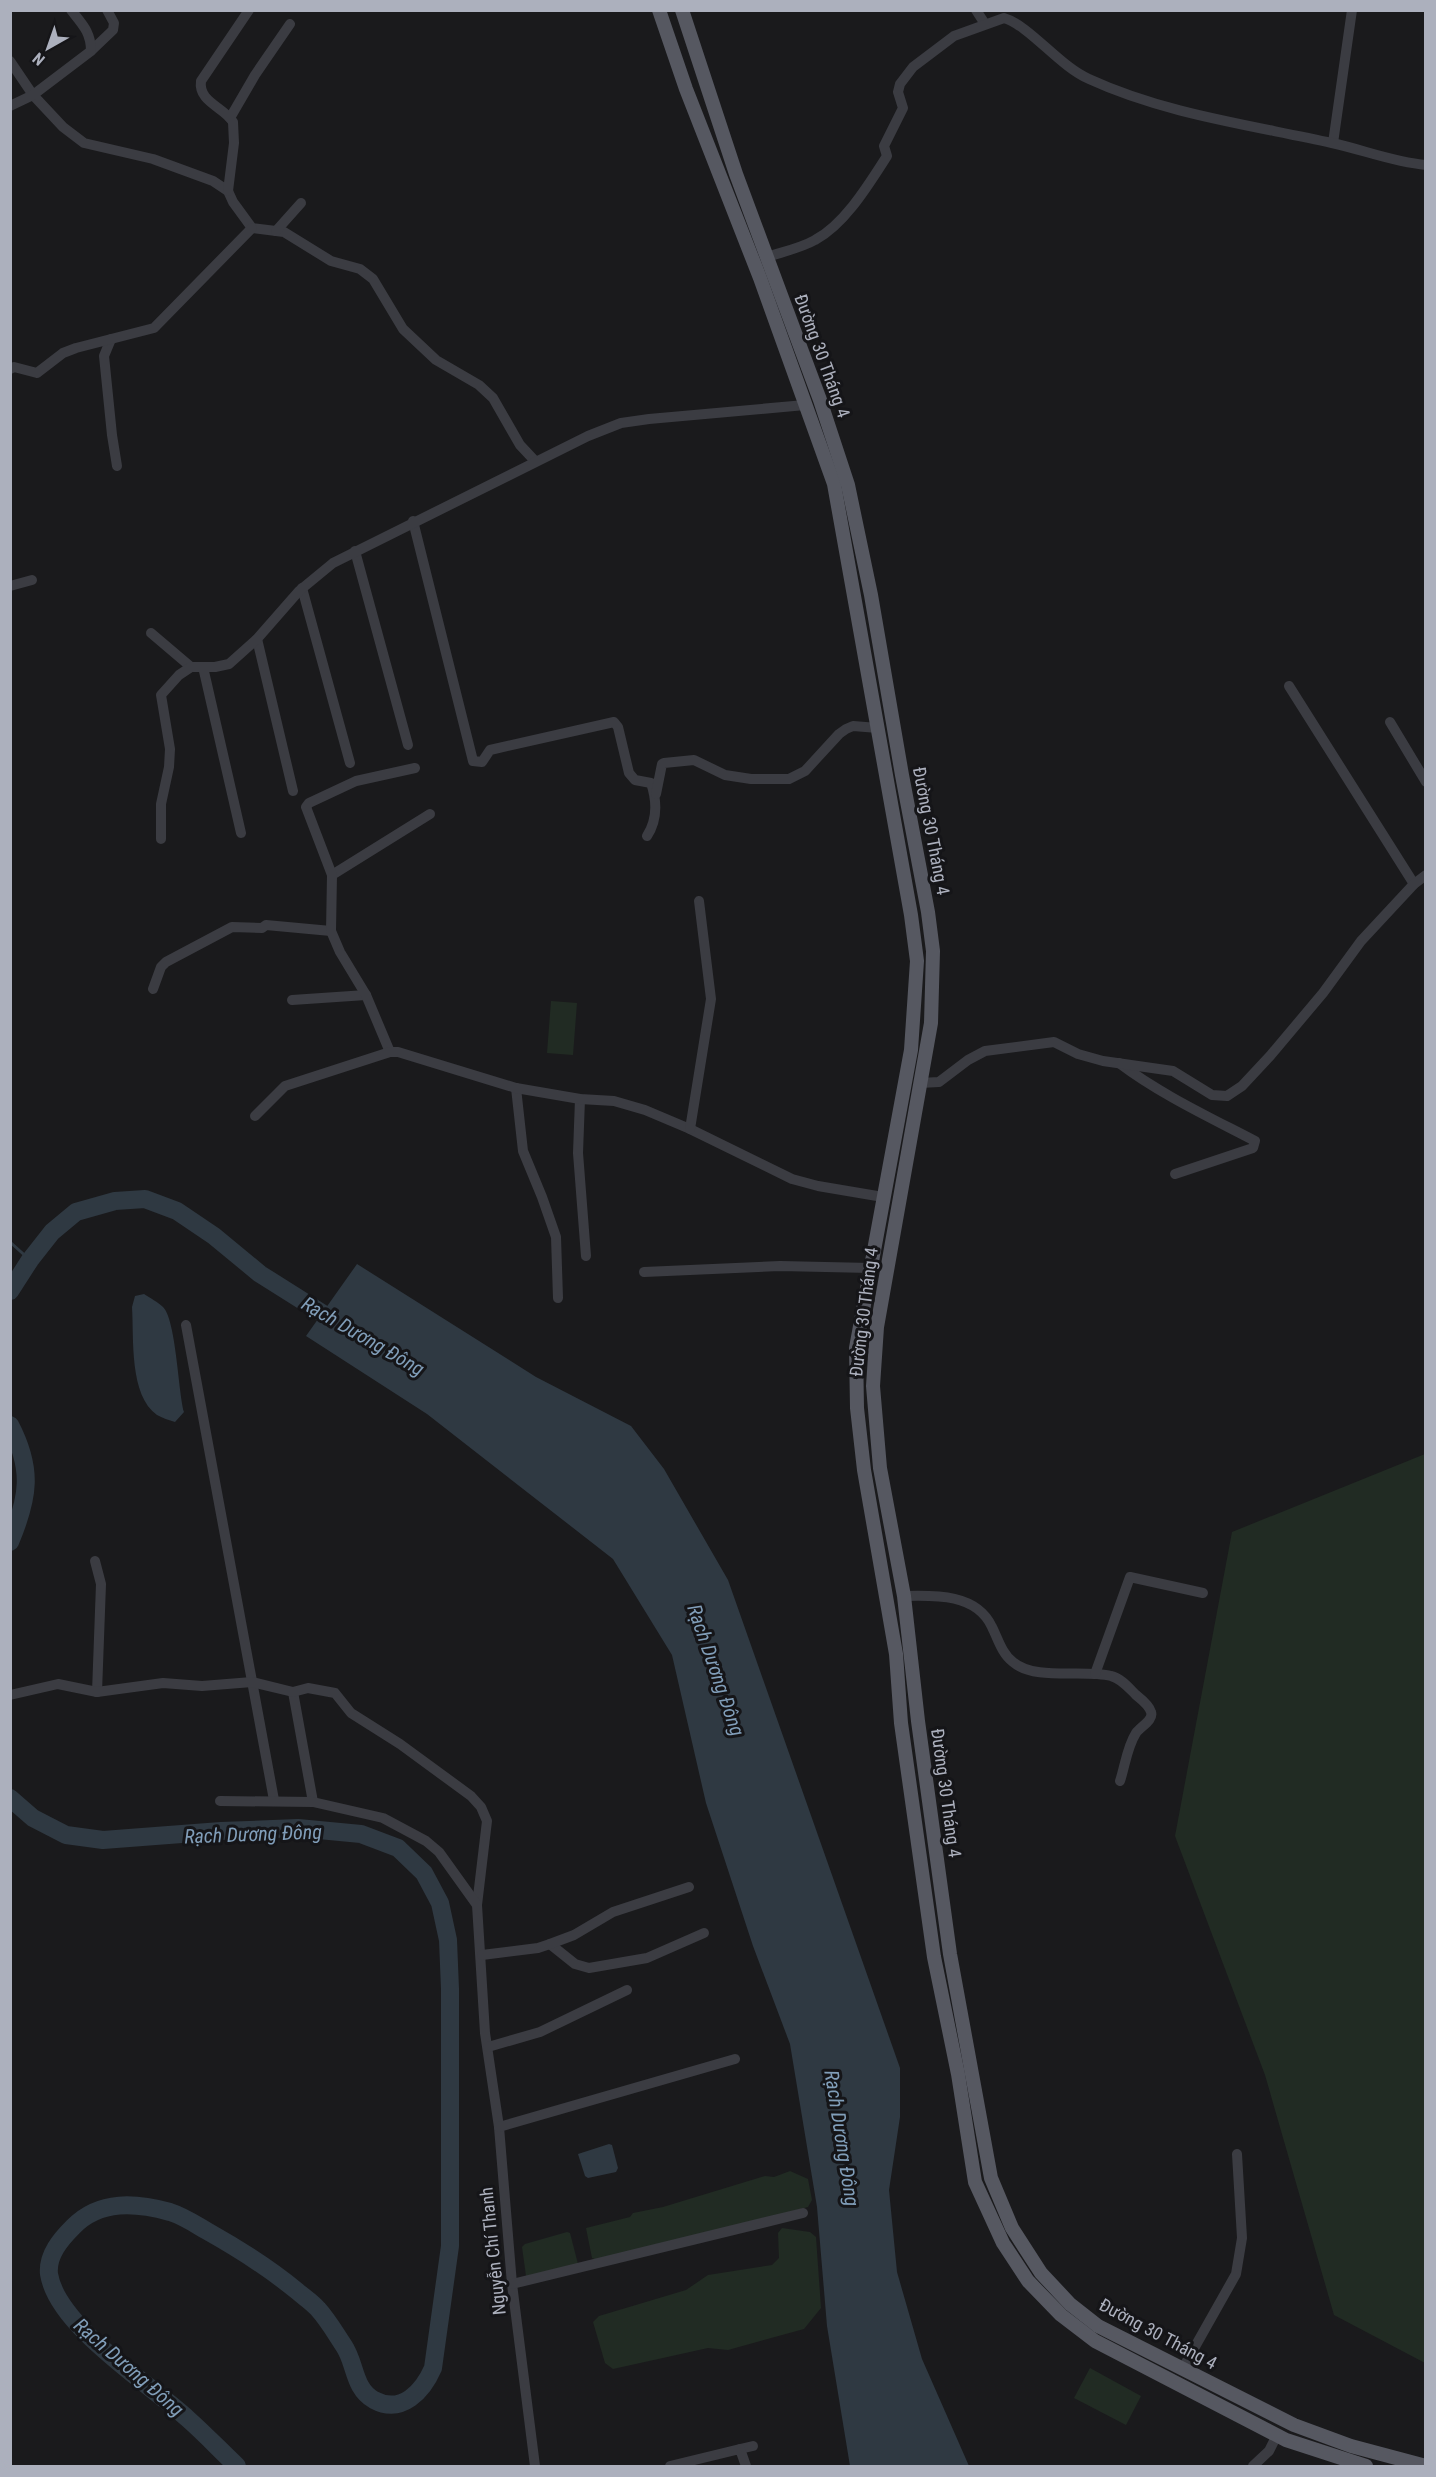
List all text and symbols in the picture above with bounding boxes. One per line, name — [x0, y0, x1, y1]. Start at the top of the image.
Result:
north arrow — [18, 18, 78, 78]
text: N — [29, 49, 49, 70]
street label: Đường 30 Tháng 4 — [790, 291, 855, 421]
street label: Đường 30 Tháng 4 — [909, 765, 954, 897]
street label: Đường 30 Tháng 4 — [845, 1246, 882, 1378]
water label: Rạch Dương Đông — [297, 1291, 429, 1381]
water label: Rạch Dương Đông — [682, 1601, 750, 1739]
street label: Đường 30 Tháng 4 — [927, 1727, 966, 1859]
water label: Rạch Dương Đông — [184, 1820, 323, 1848]
water label: Rạch Dương Đông — [819, 2068, 865, 2208]
street label: Nguyễn Chí Thanh — [475, 2186, 510, 2316]
street label: Đường 30 Tháng 4 — [1096, 2294, 1221, 2373]
water label: Rạch Dương Đông — [69, 2313, 189, 2421]

